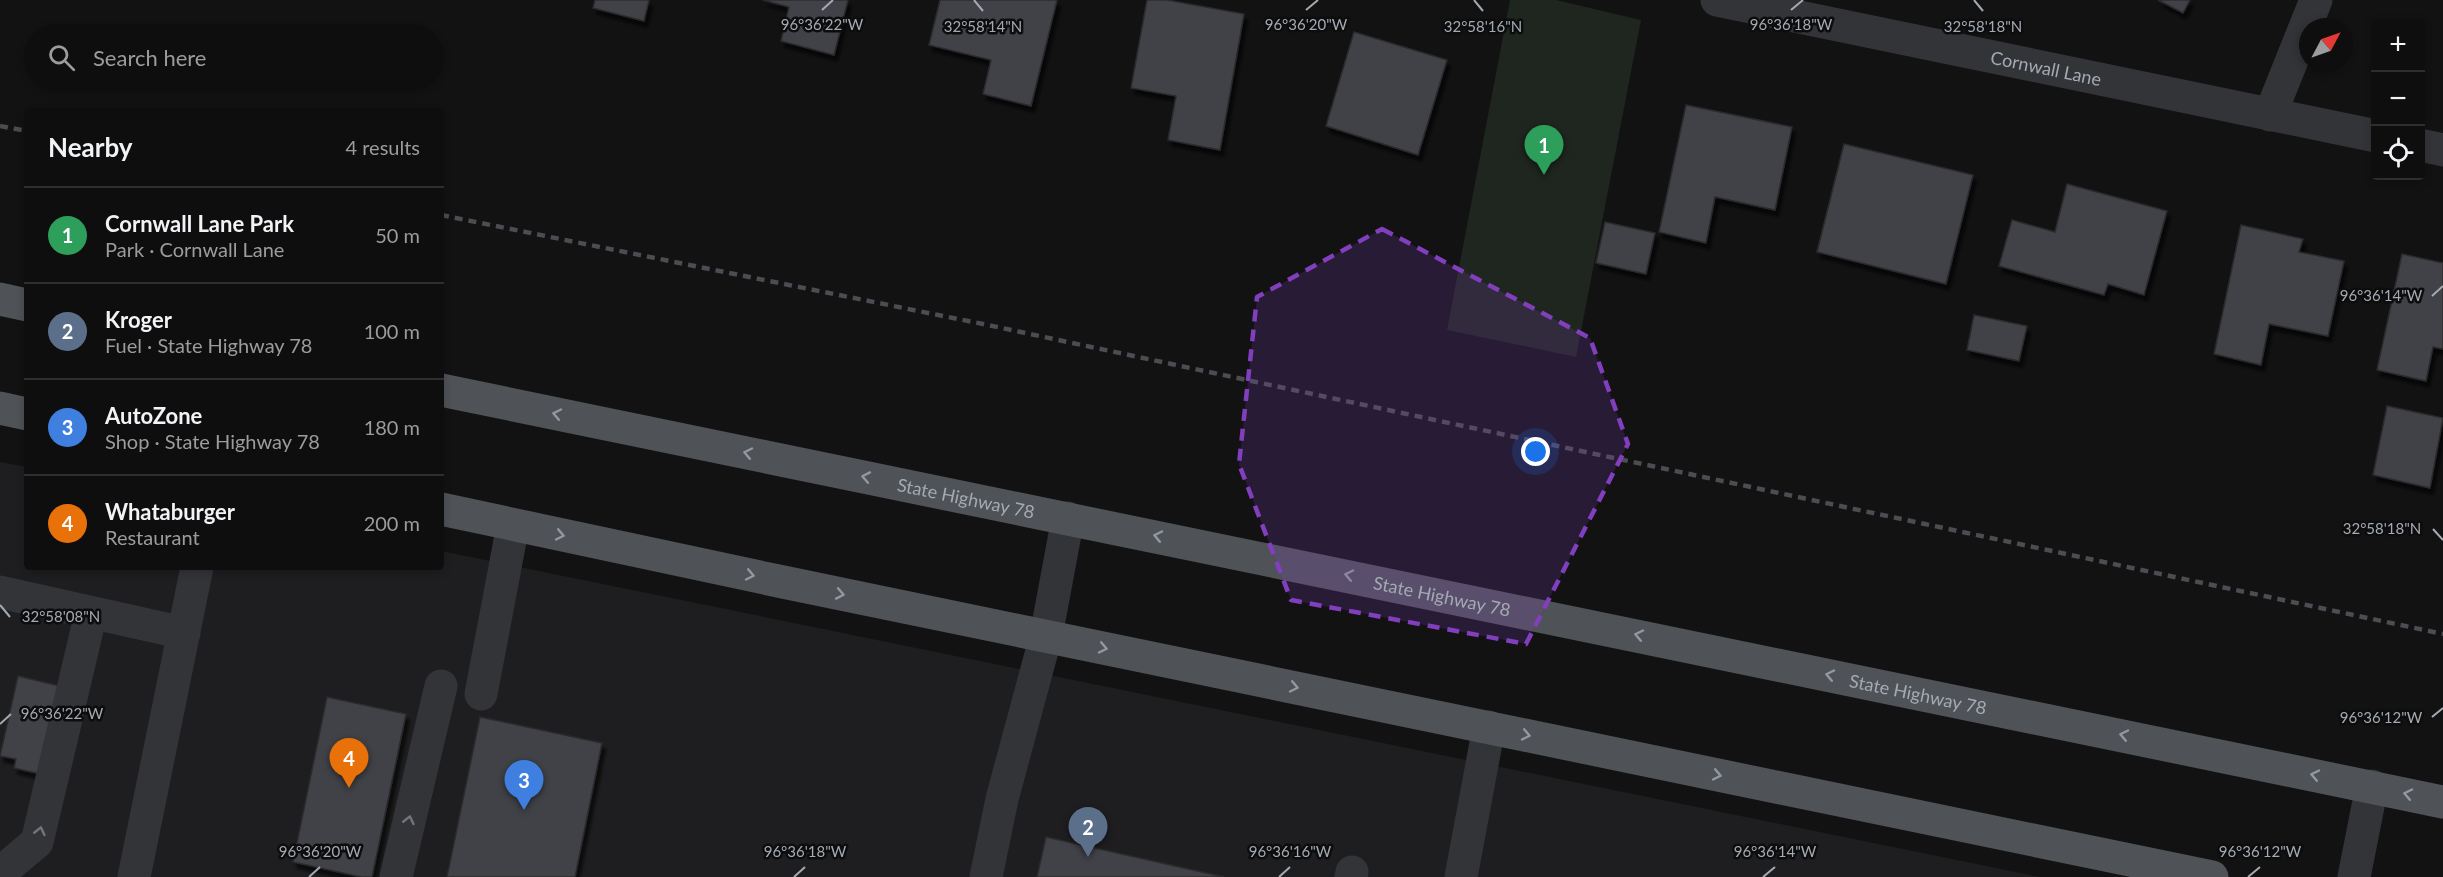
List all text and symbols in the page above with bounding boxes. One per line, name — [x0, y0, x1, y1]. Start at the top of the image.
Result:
text: 96°36'22"W — [781, 15, 864, 33]
text: 96°36'20"W — [1265, 15, 1348, 33]
text: 96°36'18"W — [1750, 15, 1833, 33]
text: 32°58'14"N — [944, 17, 1022, 35]
text: 32°58'16"N — [1444, 17, 1522, 35]
text: 32°58'18"N — [1944, 17, 2022, 35]
north arrow — [2299, 18, 2353, 72]
map controls — [2371, 18, 2425, 180]
button: + — [2371, 18, 2425, 72]
search box — [24, 24, 444, 90]
icon: search — [45, 41, 78, 74]
text: Search here — [93, 44, 206, 71]
street label: Cornwall Lane — [1989, 46, 2103, 90]
button: − — [2371, 72, 2425, 126]
pin: 1 — [1524, 126, 1564, 175]
button: locate — [2371, 126, 2425, 180]
text: Nearby — [48, 131, 133, 163]
text: 4 results — [345, 135, 420, 159]
text: Cornwall Lane Park — [105, 210, 294, 237]
text: 1 — [62, 223, 73, 247]
text: 50 m — [375, 223, 420, 247]
text: Park · Cornwall Lane — [105, 237, 284, 261]
text: 96°36'14"W — [2340, 286, 2423, 304]
text: Kroger — [105, 306, 172, 333]
text: 2 — [62, 319, 73, 343]
text: 100 m — [364, 319, 420, 343]
text: Fuel · State Highway 78 — [105, 333, 312, 357]
text: AutoZone — [105, 402, 202, 429]
one-way arrow — [552, 408, 562, 421]
text: 3 — [62, 415, 73, 439]
text: 180 m — [364, 415, 420, 439]
text: Shop · State Highway 78 — [105, 429, 320, 453]
your location — [1521, 437, 1550, 466]
one-way arrow — [743, 447, 753, 460]
one-way arrow — [861, 471, 871, 484]
street label: State Highway 78 — [895, 473, 1037, 523]
text: Whataburger — [105, 498, 235, 525]
text: 4 — [62, 511, 73, 535]
text: 200 m — [364, 511, 420, 535]
text: 32°58'18"N — [2343, 519, 2421, 537]
text: Restaurant — [105, 525, 200, 549]
one-way arrow — [554, 527, 564, 540]
one-way arrow — [1153, 530, 1163, 543]
one-way arrow — [745, 568, 755, 581]
one-way arrow — [1344, 570, 1354, 583]
street label: State Highway 78 — [1371, 571, 1513, 621]
one-way arrow — [835, 587, 845, 600]
text: 32°58'08"N — [22, 607, 100, 625]
one-way arrow — [1634, 629, 1644, 642]
one-way arrow — [1098, 640, 1108, 653]
one-way arrow — [1825, 669, 1835, 682]
street label: State Highway 78 — [1847, 669, 1989, 719]
one-way arrow — [1289, 680, 1299, 693]
text: 96°36'22"W — [21, 704, 104, 722]
text: 96°36'12"W — [2340, 708, 2423, 726]
one-way arrow — [1521, 728, 1531, 741]
one-way arrow — [2119, 730, 2129, 743]
pin: 4 — [330, 738, 368, 788]
pin: 3 — [504, 760, 544, 810]
one-way arrow — [1712, 767, 1722, 780]
one-way arrow — [2310, 769, 2320, 782]
one-way arrow — [2403, 788, 2413, 801]
pin: 2 — [1068, 808, 1108, 857]
one-way arrow — [402, 815, 415, 825]
one-way arrow — [32, 826, 45, 836]
text: 96°36'20"W — [279, 842, 362, 860]
text: 96°36'18"W — [764, 842, 847, 860]
text: 96°36'16"W — [1249, 842, 1332, 860]
text: 96°36'14"W — [1734, 842, 1817, 860]
text: 96°36'12"W — [2219, 842, 2302, 860]

